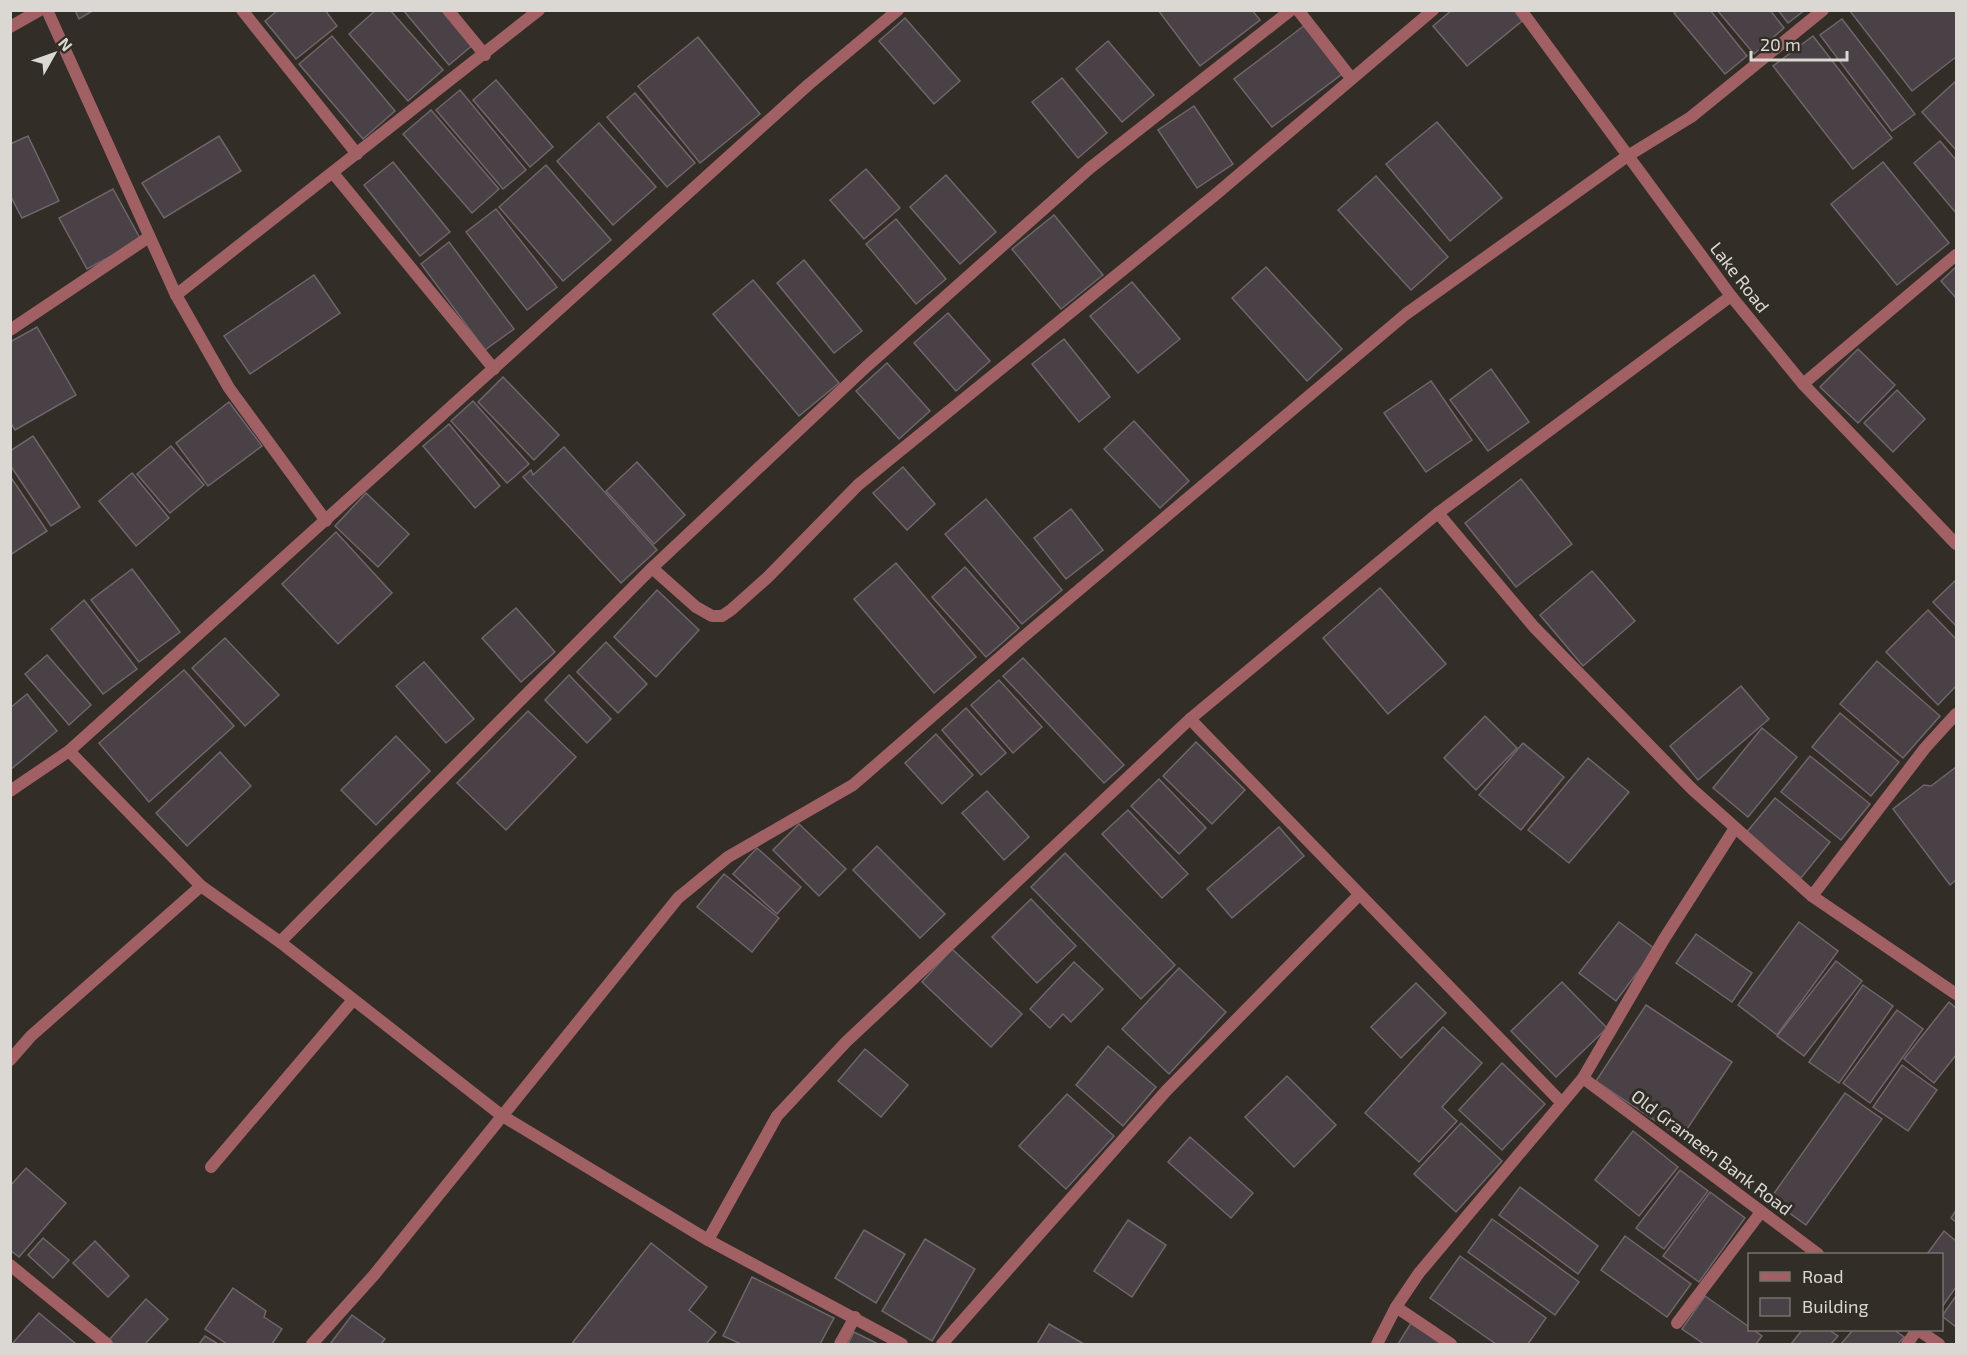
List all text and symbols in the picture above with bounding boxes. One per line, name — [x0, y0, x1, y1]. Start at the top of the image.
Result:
north arrow — [24, 24, 84, 84]
scale bar — [1751, 24, 1847, 62]
text: 20 m — [1760, 33, 1801, 55]
text: N — [55, 34, 77, 55]
street label: Lake Road — [1706, 237, 1774, 317]
street label: Old Grameen Bank Road — [1627, 1084, 1797, 1220]
legend — [1748, 1253, 1943, 1331]
text: Road — [1802, 1265, 1843, 1287]
text: Building — [1802, 1295, 1869, 1317]

